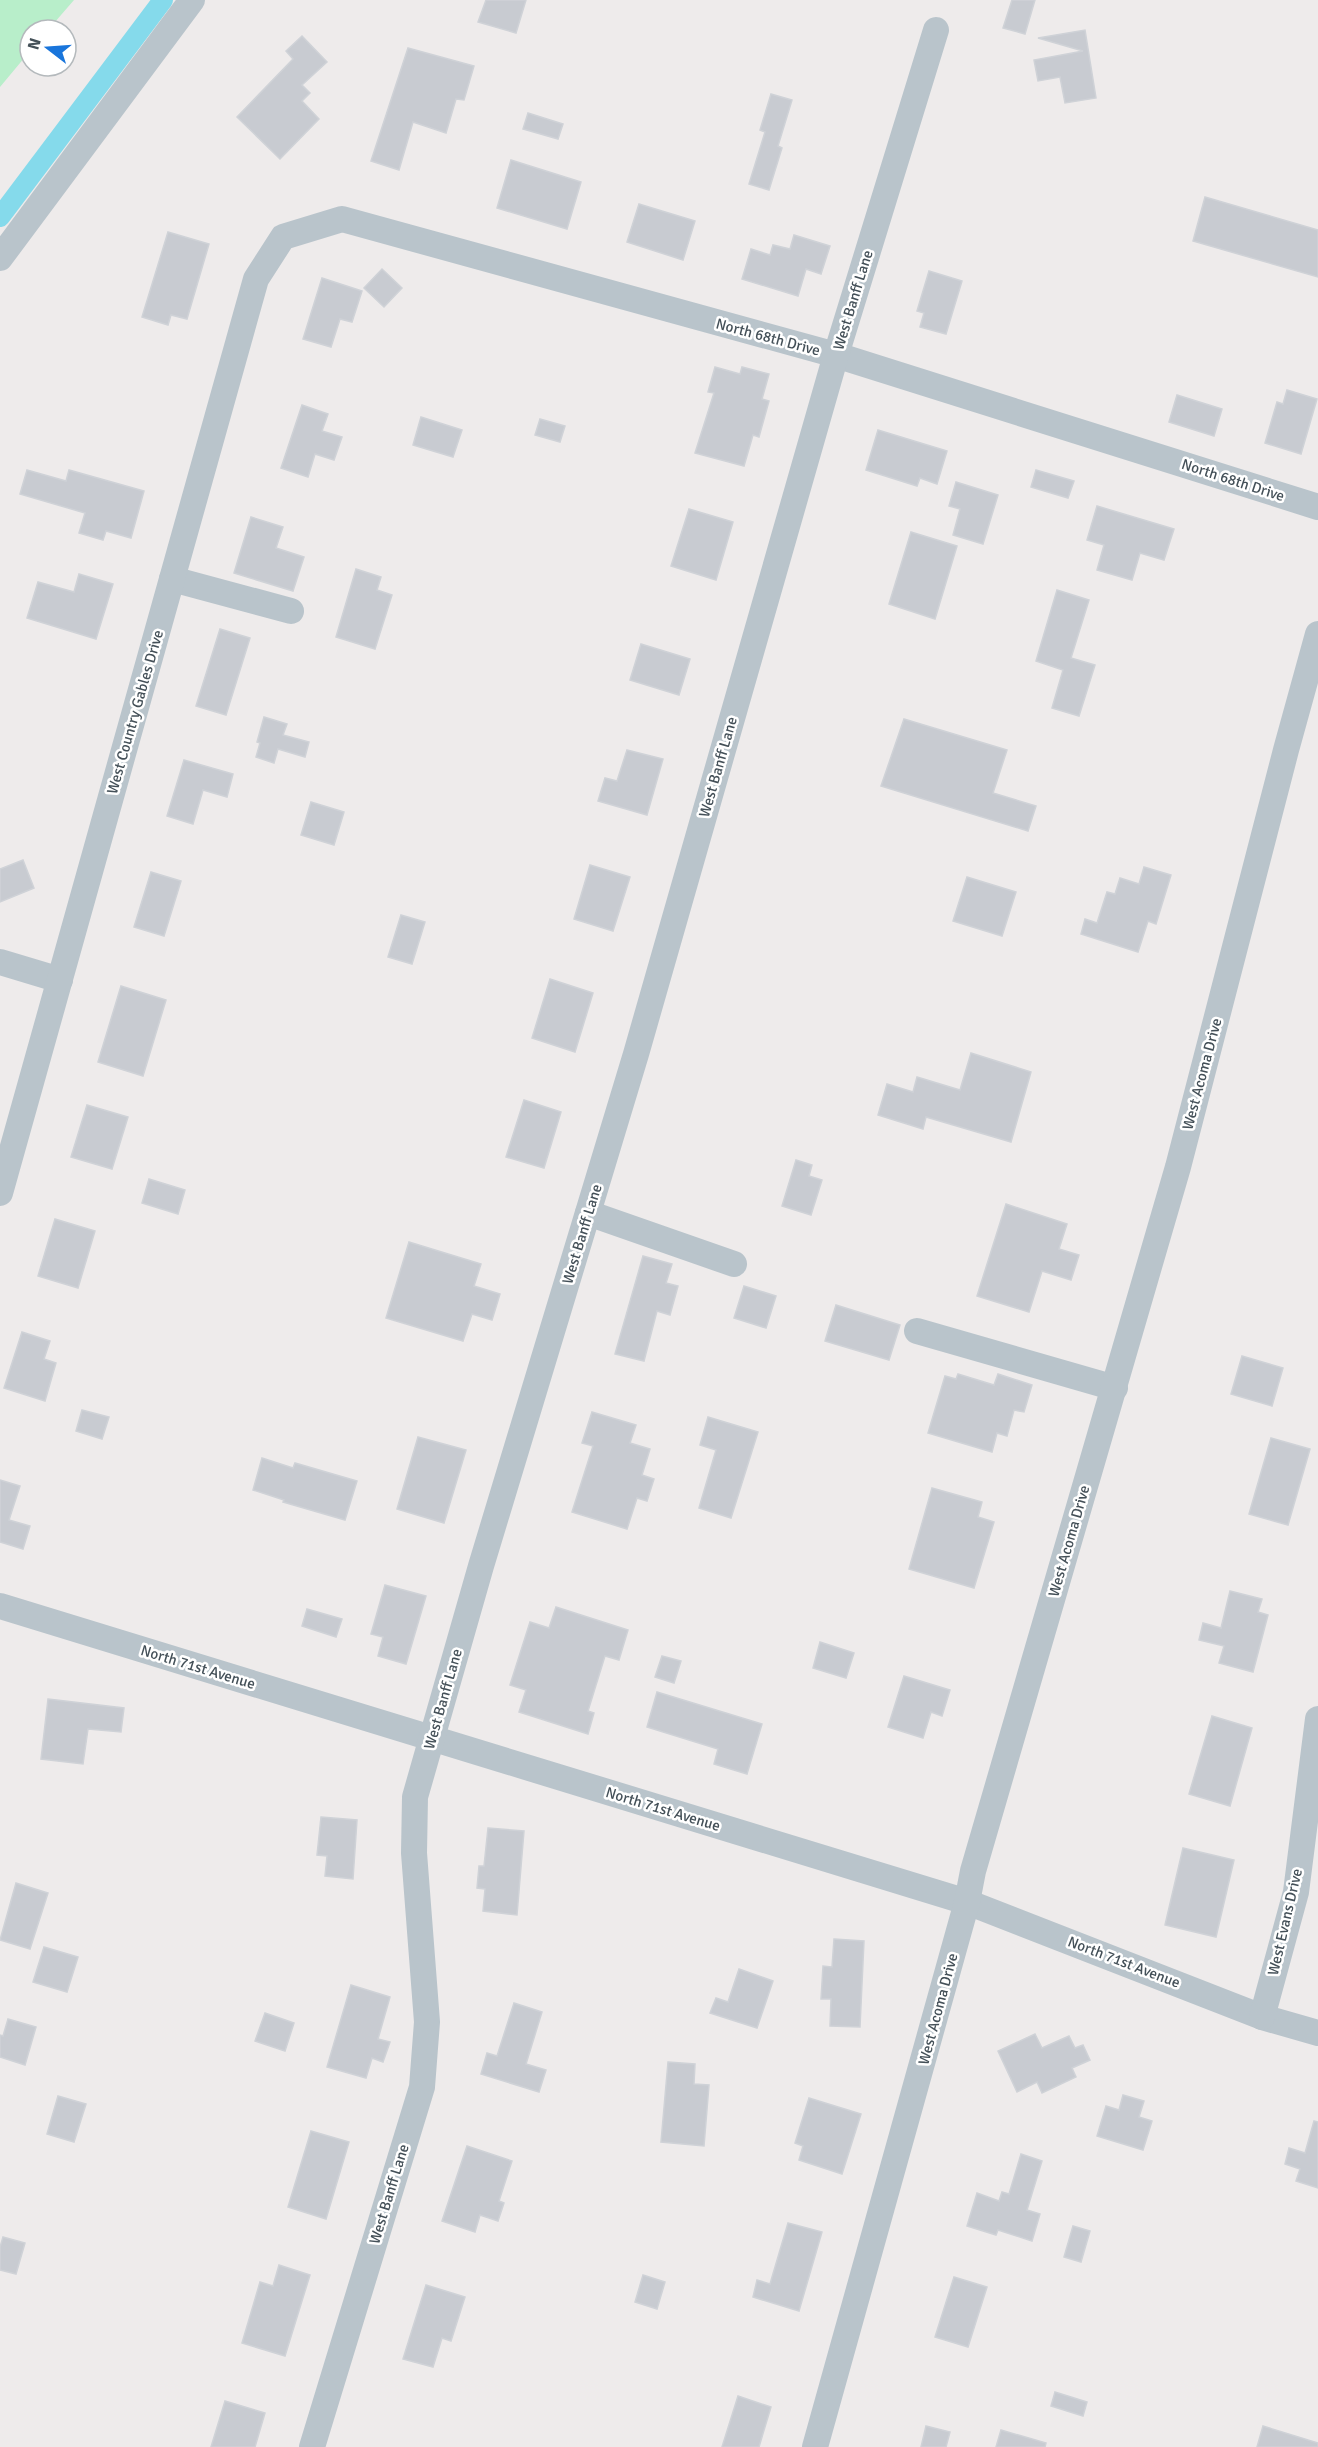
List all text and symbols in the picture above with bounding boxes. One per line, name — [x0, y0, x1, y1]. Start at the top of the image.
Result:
north arrow — [18, 18, 78, 78]
text: N — [23, 36, 46, 52]
street label: West Banff Lane — [829, 248, 877, 352]
street label: North 68th Drive — [714, 314, 822, 360]
street label: North 68th Drive — [1179, 455, 1287, 505]
street label: West Country Gables Drive — [103, 628, 167, 796]
street label: West Banff Lane — [695, 715, 741, 819]
street label: West Acoma Drive — [1178, 1016, 1226, 1132]
street label: West Banff Lane — [558, 1182, 606, 1286]
street label: West Acoma Drive — [1044, 1483, 1094, 1599]
street label: North 71st Avenue — [139, 1641, 257, 1693]
street label: West Banff Lane — [420, 1647, 466, 1751]
street label: North 71st Avenue — [604, 1783, 722, 1835]
street label: West Evans Drive — [1264, 1867, 1306, 1977]
street label: North 71st Avenue — [1065, 1932, 1183, 1992]
street label: West Acoma Drive — [914, 1951, 962, 2067]
street label: West Banff Lane — [365, 2142, 413, 2246]

